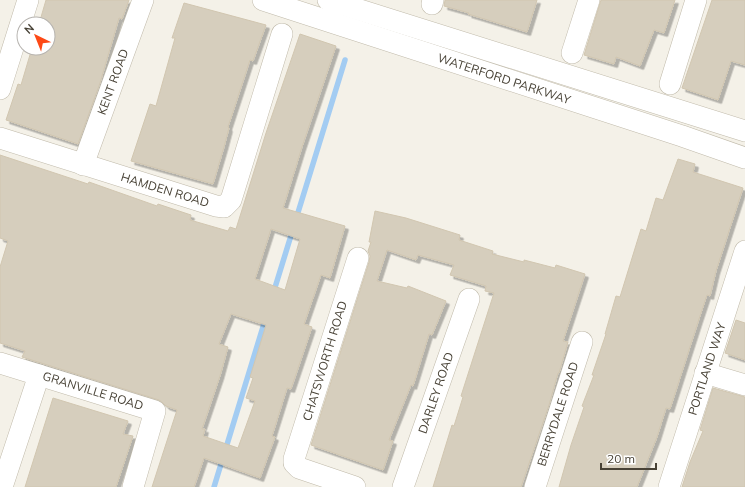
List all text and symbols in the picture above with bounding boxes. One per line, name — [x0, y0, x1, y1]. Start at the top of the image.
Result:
north arrow — [16, 16, 56, 56]
text: N — [21, 21, 37, 37]
street label: KENT ROAD — [94, 47, 131, 117]
street label: WATERFORD PARKWAY — [436, 50, 573, 107]
street label: HAMDEN ROAD — [119, 169, 211, 210]
street label: CHATSWORTH ROAD — [299, 299, 350, 423]
street label: PORTLAND WAY — [684, 320, 729, 417]
street label: DARLEY ROAD — [415, 350, 456, 435]
street label: BERRYDALE ROAD — [534, 360, 581, 468]
street label: GRANVILLE ROAD — [41, 368, 145, 413]
scale bar — [601, 445, 656, 471]
text: 20 m — [607, 451, 635, 466]

